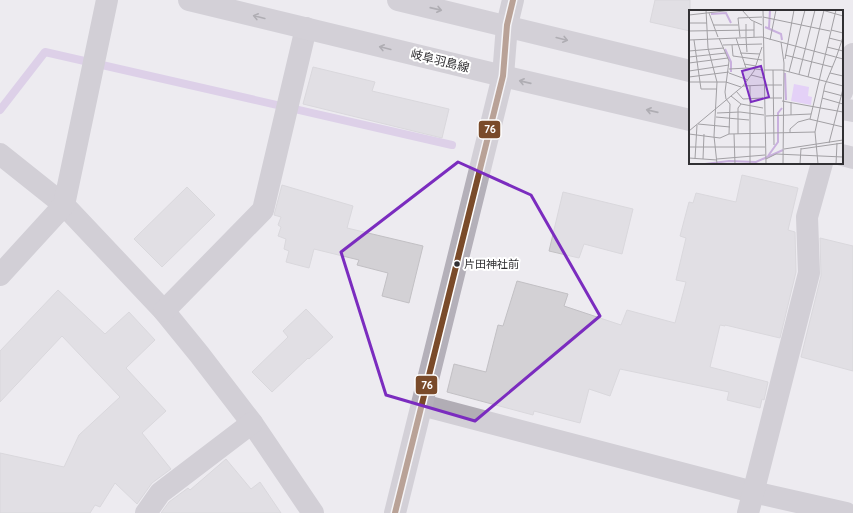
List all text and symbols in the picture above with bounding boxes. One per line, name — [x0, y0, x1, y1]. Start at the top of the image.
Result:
one-way arrow — [429, 6, 442, 13]
inset map — [689, 10, 843, 164]
one-way arrow — [253, 13, 266, 20]
one-way arrow — [555, 36, 568, 44]
one-way arrow — [379, 43, 392, 51]
street label: 岐阜羽島線 — [409, 46, 471, 75]
one-way arrow — [519, 77, 532, 85]
one-way arrow — [646, 107, 659, 114]
line badge: 76 — [478, 120, 501, 139]
text: 76 — [484, 122, 496, 136]
place label: 片田神社前 — [464, 257, 519, 271]
marker: 片田神社前 — [452, 259, 462, 269]
line badge: 76 — [415, 375, 438, 395]
text: 76 — [421, 378, 433, 392]

